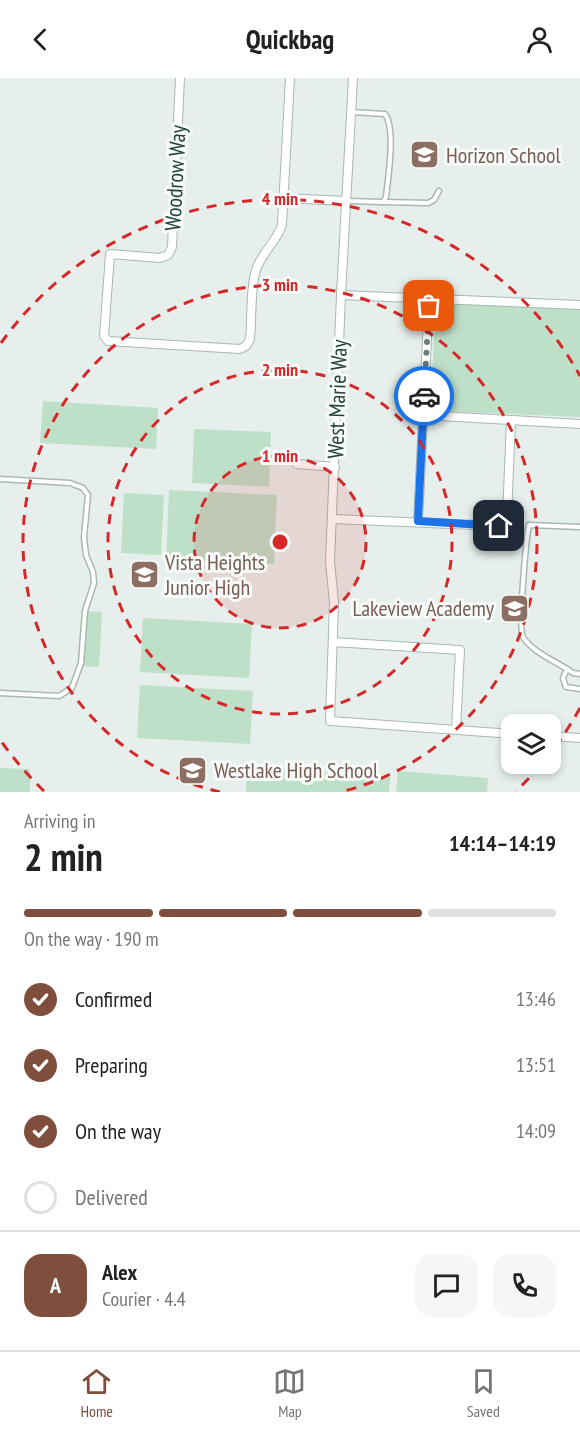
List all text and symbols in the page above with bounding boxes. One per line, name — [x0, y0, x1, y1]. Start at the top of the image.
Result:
text: Quickbag — [246, 22, 334, 56]
icon: back — [24, 23, 57, 56]
icon: person — [523, 23, 556, 56]
street label: Woodrow Way — [158, 124, 192, 232]
school or university icon: Horizon School — [409, 139, 441, 171]
place label: Horizon School — [446, 141, 562, 169]
text: 4 min — [262, 187, 298, 210]
text: 3 min — [262, 273, 298, 296]
pin — [403, 280, 454, 331]
icon: bag — [412, 289, 445, 322]
street label: West Marie Way — [321, 338, 353, 459]
text: 2 min — [262, 358, 298, 381]
courier — [394, 366, 454, 426]
icon: car — [408, 380, 441, 413]
text: 1 min — [262, 444, 298, 467]
pin — [473, 500, 524, 551]
icon: home — [482, 509, 515, 542]
centre of rings — [270, 532, 290, 552]
place label: Vista Heights Junior High — [164, 548, 265, 601]
school or university icon: Vista Heights Junior High — [128, 559, 160, 591]
school or university icon: Lakeview Academy — [499, 592, 531, 624]
place label: Lakeview Academy — [352, 594, 495, 622]
map controls — [501, 714, 561, 774]
button: layers — [501, 714, 561, 774]
school or university icon: Westlake High School — [177, 754, 209, 786]
place label: Westlake High School — [214, 756, 379, 784]
text: Arriving in — [24, 808, 96, 834]
text: 14:14–14:19 — [449, 829, 556, 857]
text: 2 min — [24, 831, 103, 882]
text: On the way · 190 m — [24, 926, 159, 952]
icon: check — [24, 983, 57, 1016]
text: Confirmed — [75, 985, 152, 1013]
text: 13:46 — [516, 986, 556, 1012]
icon: check — [24, 1049, 57, 1082]
text: Preparing — [75, 1051, 148, 1079]
text: 13:51 — [516, 1052, 556, 1078]
icon: check — [24, 1115, 57, 1148]
text: On the way — [75, 1117, 161, 1145]
text: 14:09 — [516, 1118, 556, 1144]
text: Delivered — [75, 1183, 148, 1211]
button: chat — [415, 1254, 478, 1317]
button: phone — [493, 1254, 556, 1317]
text: Alex — [102, 1258, 137, 1286]
text: A — [50, 1271, 61, 1299]
text: Courier · 4.4 — [102, 1286, 186, 1312]
tab: Home — [80, 1365, 113, 1421]
tab: Map — [273, 1365, 306, 1421]
tab: Saved — [467, 1365, 500, 1421]

